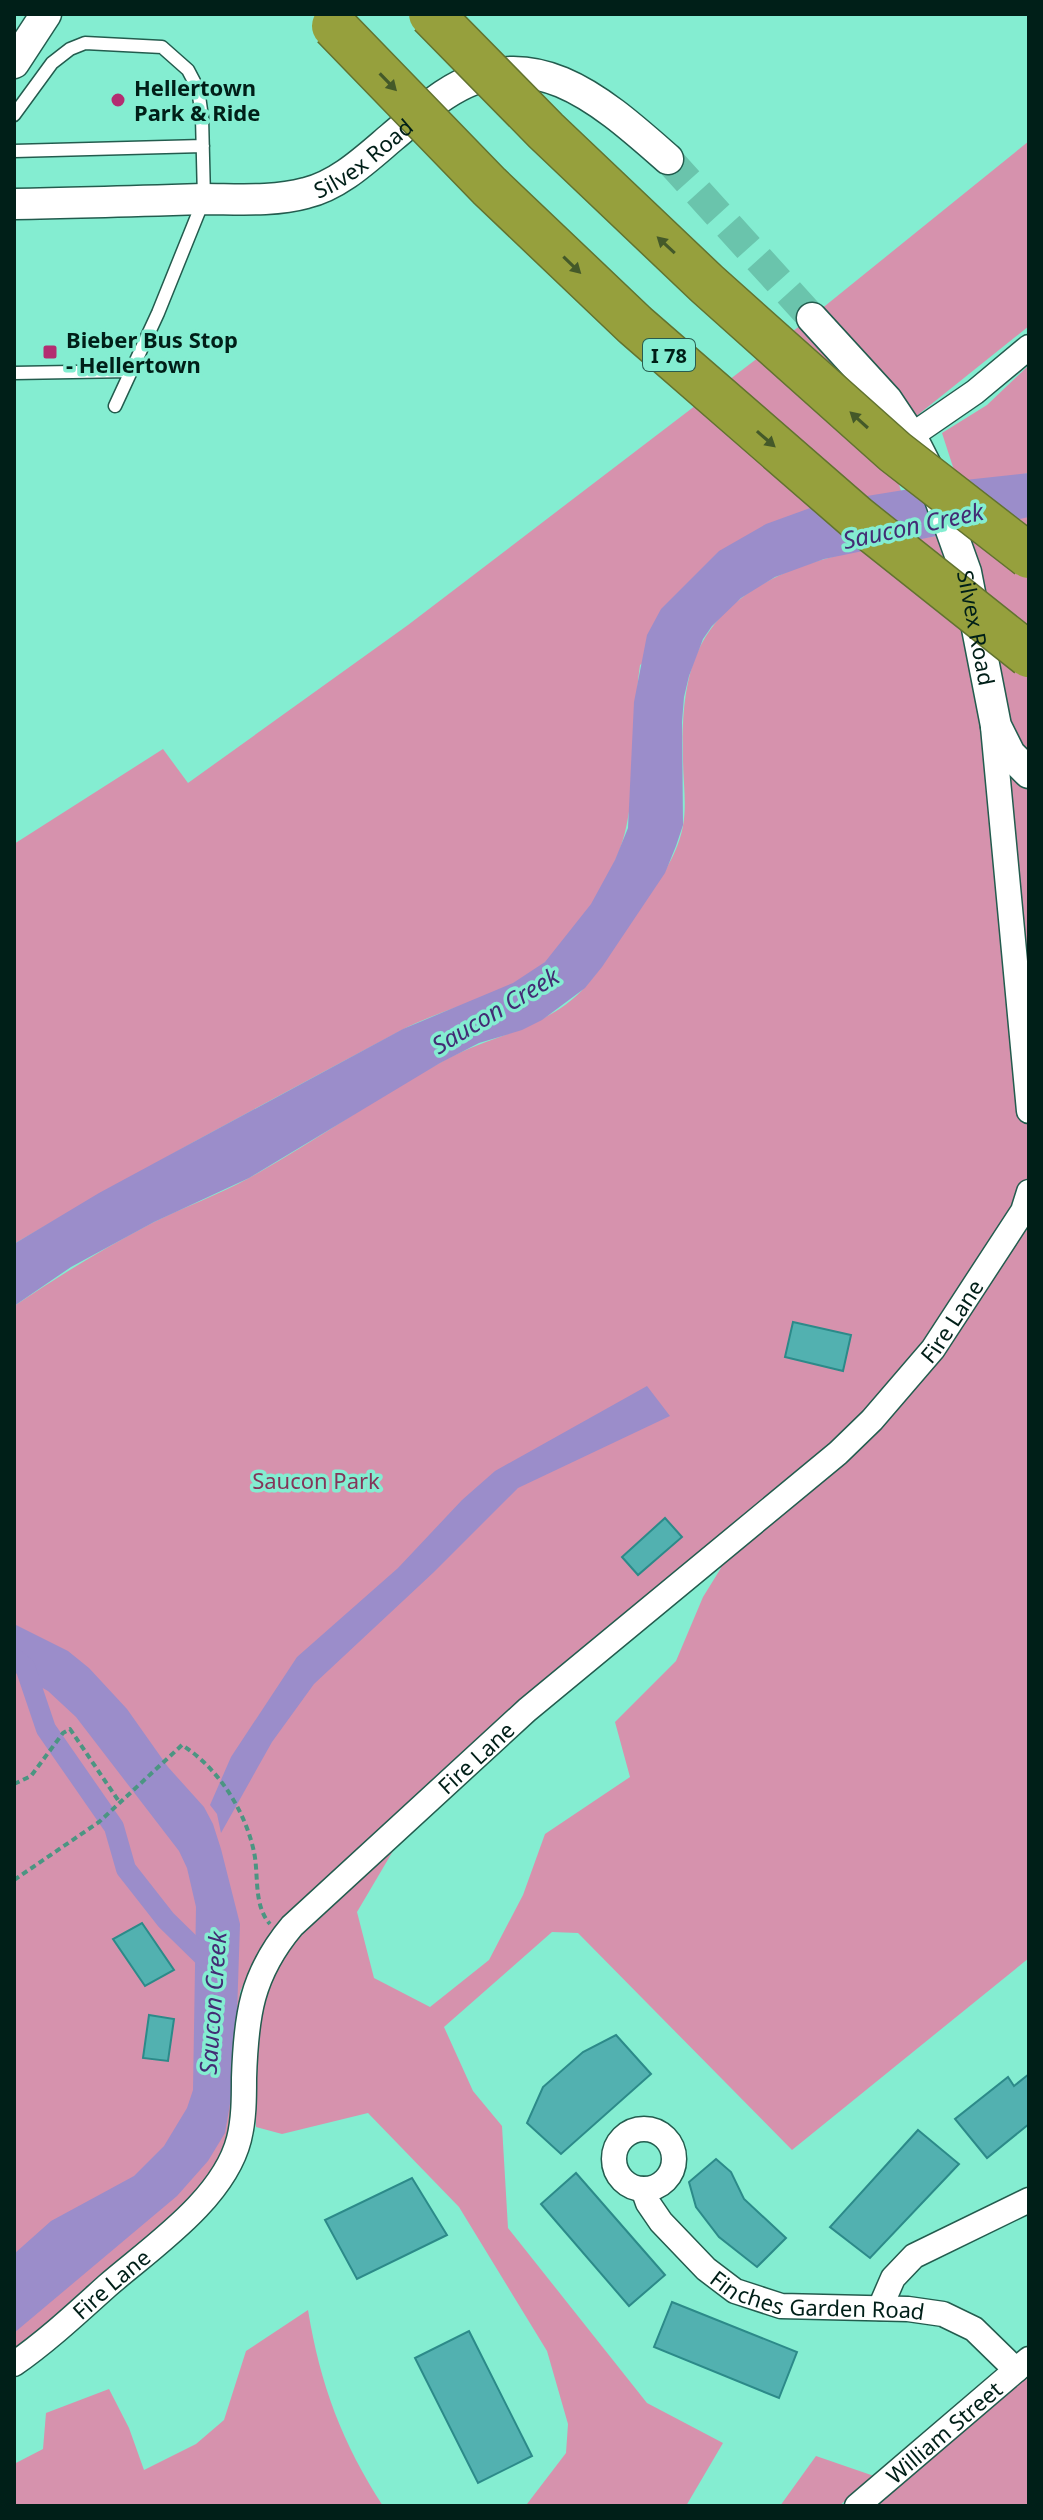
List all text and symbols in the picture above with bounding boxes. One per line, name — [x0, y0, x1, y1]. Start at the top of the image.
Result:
place label: Hellertown Park & Ride — [134, 72, 260, 127]
one-way arrow — [379, 72, 397, 91]
marker: Hellertown Park & Ride — [109, 91, 127, 109]
street label: Silvex Road — [309, 111, 419, 205]
one-way arrow — [657, 236, 676, 255]
one-way arrow — [562, 256, 581, 274]
place label: Bieber Bus Stop - Hellertown — [66, 324, 238, 379]
road number: I 78 — [643, 339, 695, 371]
marker: Bieber Bus Stop - Hellertown — [41, 343, 59, 361]
one-way arrow — [849, 411, 868, 429]
one-way arrow — [755, 430, 775, 447]
water label: Saucon Creek — [840, 494, 988, 556]
street label: Silvex Road — [951, 567, 1003, 688]
water label: Saucon Creek — [425, 958, 566, 1061]
street label: Fire Lane — [913, 1273, 990, 1369]
park label: Saucon Park — [252, 1465, 380, 1495]
street label: Fire Lane — [431, 1714, 520, 1800]
water label: Saucon Creek — [191, 1929, 234, 2076]
street label: Fire Lane — [66, 2242, 156, 2326]
street label: Finches Garden Road — [705, 2263, 927, 2326]
street label: William Street — [879, 2374, 1008, 2490]

